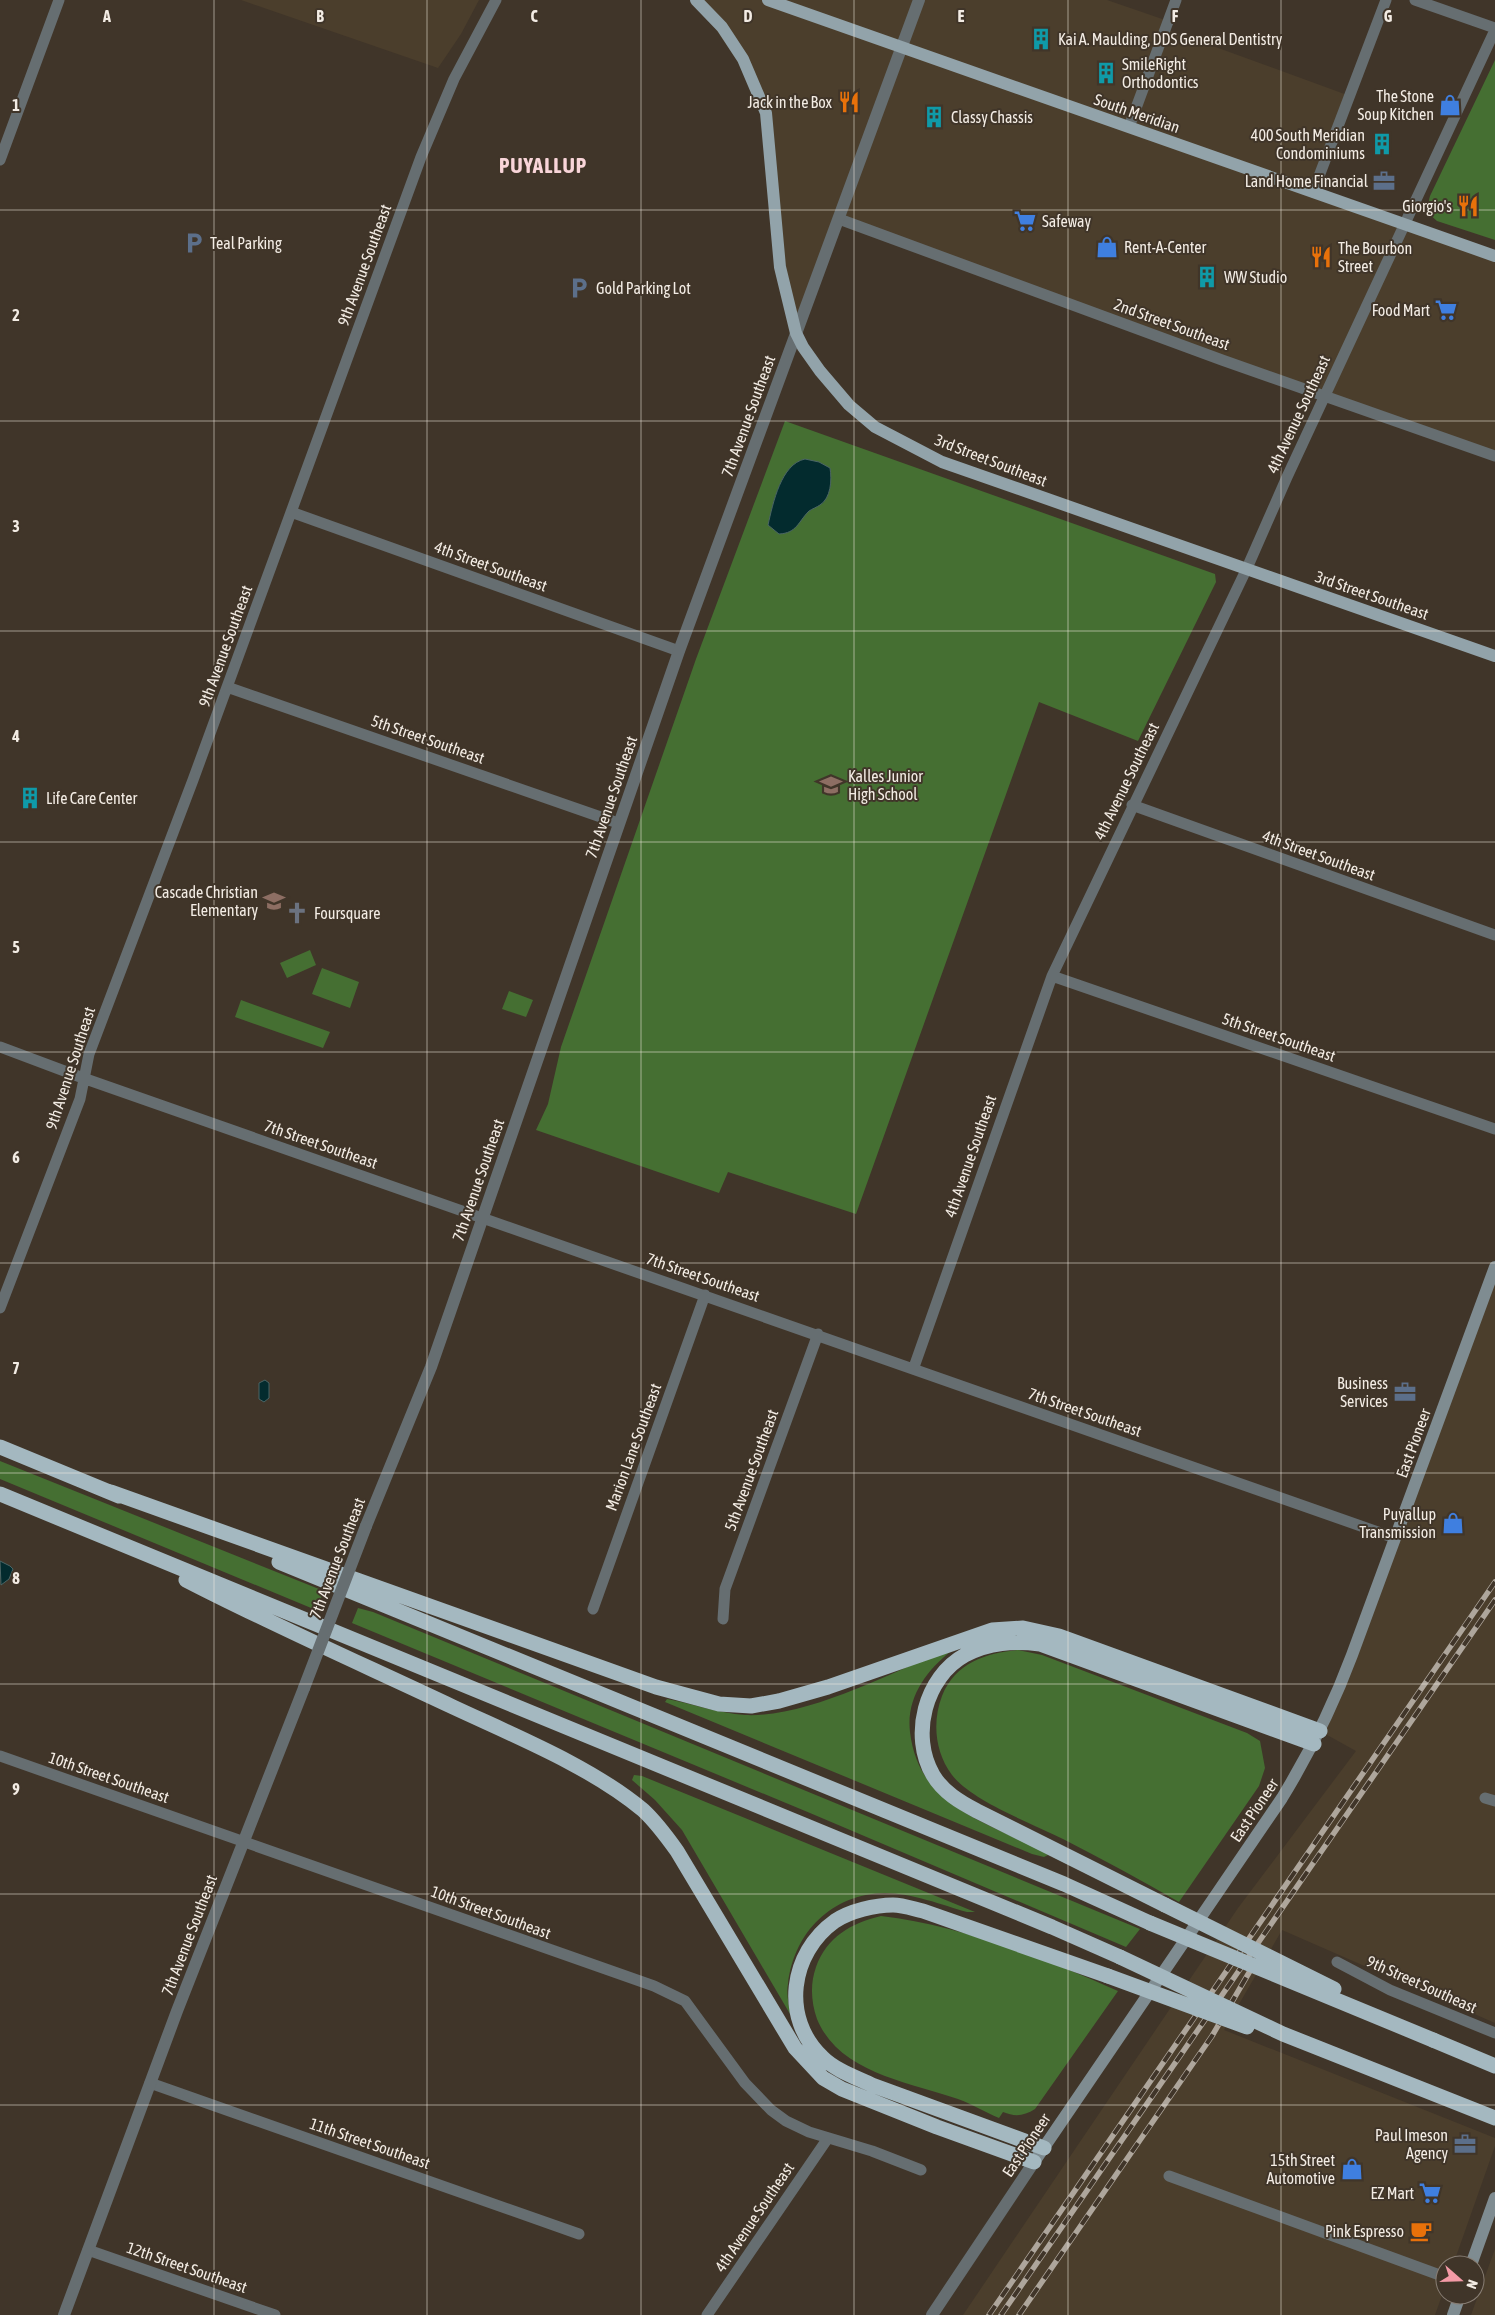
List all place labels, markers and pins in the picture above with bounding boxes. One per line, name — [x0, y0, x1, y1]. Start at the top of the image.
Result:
building icon: Kai A. Maulding, DDS General Dentistry — [1028, 26, 1054, 52]
place label: Kai A. Maulding, DDS General Dentistry — [1058, 30, 1283, 49]
place label: SmileRight Orthodontics — [1122, 55, 1199, 91]
building icon: SmileRight Orthodontics — [1093, 60, 1119, 86]
place label: The Stone Soup Kitchen — [1358, 87, 1434, 124]
restaurant icon: Jack in the Box — [836, 89, 862, 115]
shop icon: The Stone Soup Kitchen — [1437, 92, 1463, 118]
place label: Jack in the Box — [747, 93, 833, 111]
building icon: Classy Chassis — [921, 104, 947, 130]
place label: Classy Chassis — [951, 108, 1033, 127]
place label: 400 South Meridian Condominiums — [1251, 126, 1365, 162]
building icon: 400 South Meridian Condominiums — [1369, 131, 1395, 157]
office icon: Land Home Financial — [1371, 168, 1397, 194]
place label: Land Home Financial — [1245, 172, 1369, 190]
restaurant icon: Giorgio's — [1455, 193, 1481, 219]
place label: Giorgio's — [1402, 197, 1452, 216]
supermarket icon: Safeway — [1012, 208, 1038, 234]
place label: Safeway — [1042, 212, 1092, 231]
parking icon: Teal Parking — [181, 230, 207, 256]
place label: Teal Parking — [210, 234, 282, 253]
shop icon: Rent-A-Center — [1094, 234, 1120, 260]
place label: Rent-A-Center — [1124, 238, 1206, 256]
place label: The Bourbon Street — [1338, 239, 1412, 275]
restaurant icon: The Bourbon Street — [1308, 244, 1334, 270]
building icon: WW Studio — [1194, 264, 1220, 290]
place label: WW Studio — [1224, 268, 1287, 286]
parking icon: Gold Parking Lot — [566, 275, 592, 301]
place label: Gold Parking Lot — [596, 279, 691, 298]
supermarket icon: Food Mart — [1433, 297, 1459, 323]
place label: Food Mart — [1372, 301, 1430, 319]
place label: Kalles Junior High School — [848, 767, 923, 804]
school or university icon: Kalles Junior High School — [818, 772, 844, 798]
building icon: Life Care Center — [17, 785, 43, 811]
place label: Life Care Center — [46, 789, 137, 807]
place label: Cascade Christian Elementary — [155, 883, 258, 920]
school or university icon: Cascade Christian Elementary — [261, 888, 287, 914]
church icon: Foursquare — [284, 900, 310, 926]
place label: Foursquare — [314, 904, 380, 923]
place label: Business Services — [1337, 1374, 1388, 1410]
office icon: Business Services — [1392, 1379, 1418, 1405]
place label: Puyallup Transmission — [1359, 1505, 1436, 1541]
shop icon: Puyallup Transmission — [1440, 1510, 1466, 1536]
place label: Paul Imeson Agency — [1375, 2126, 1448, 2163]
office icon: Paul Imeson Agency — [1452, 2131, 1478, 2157]
place label: 15th Street Automotive — [1266, 2151, 1335, 2187]
shop icon: 15th Street Automotive — [1339, 2156, 1365, 2182]
supermarket icon: EZ Mart — [1417, 2180, 1443, 2206]
place label: EZ Mart — [1370, 2184, 1414, 2202]
cafe icon: Pink Espresso — [1408, 2218, 1434, 2244]
place label: Pink Espresso — [1325, 2222, 1404, 2241]

